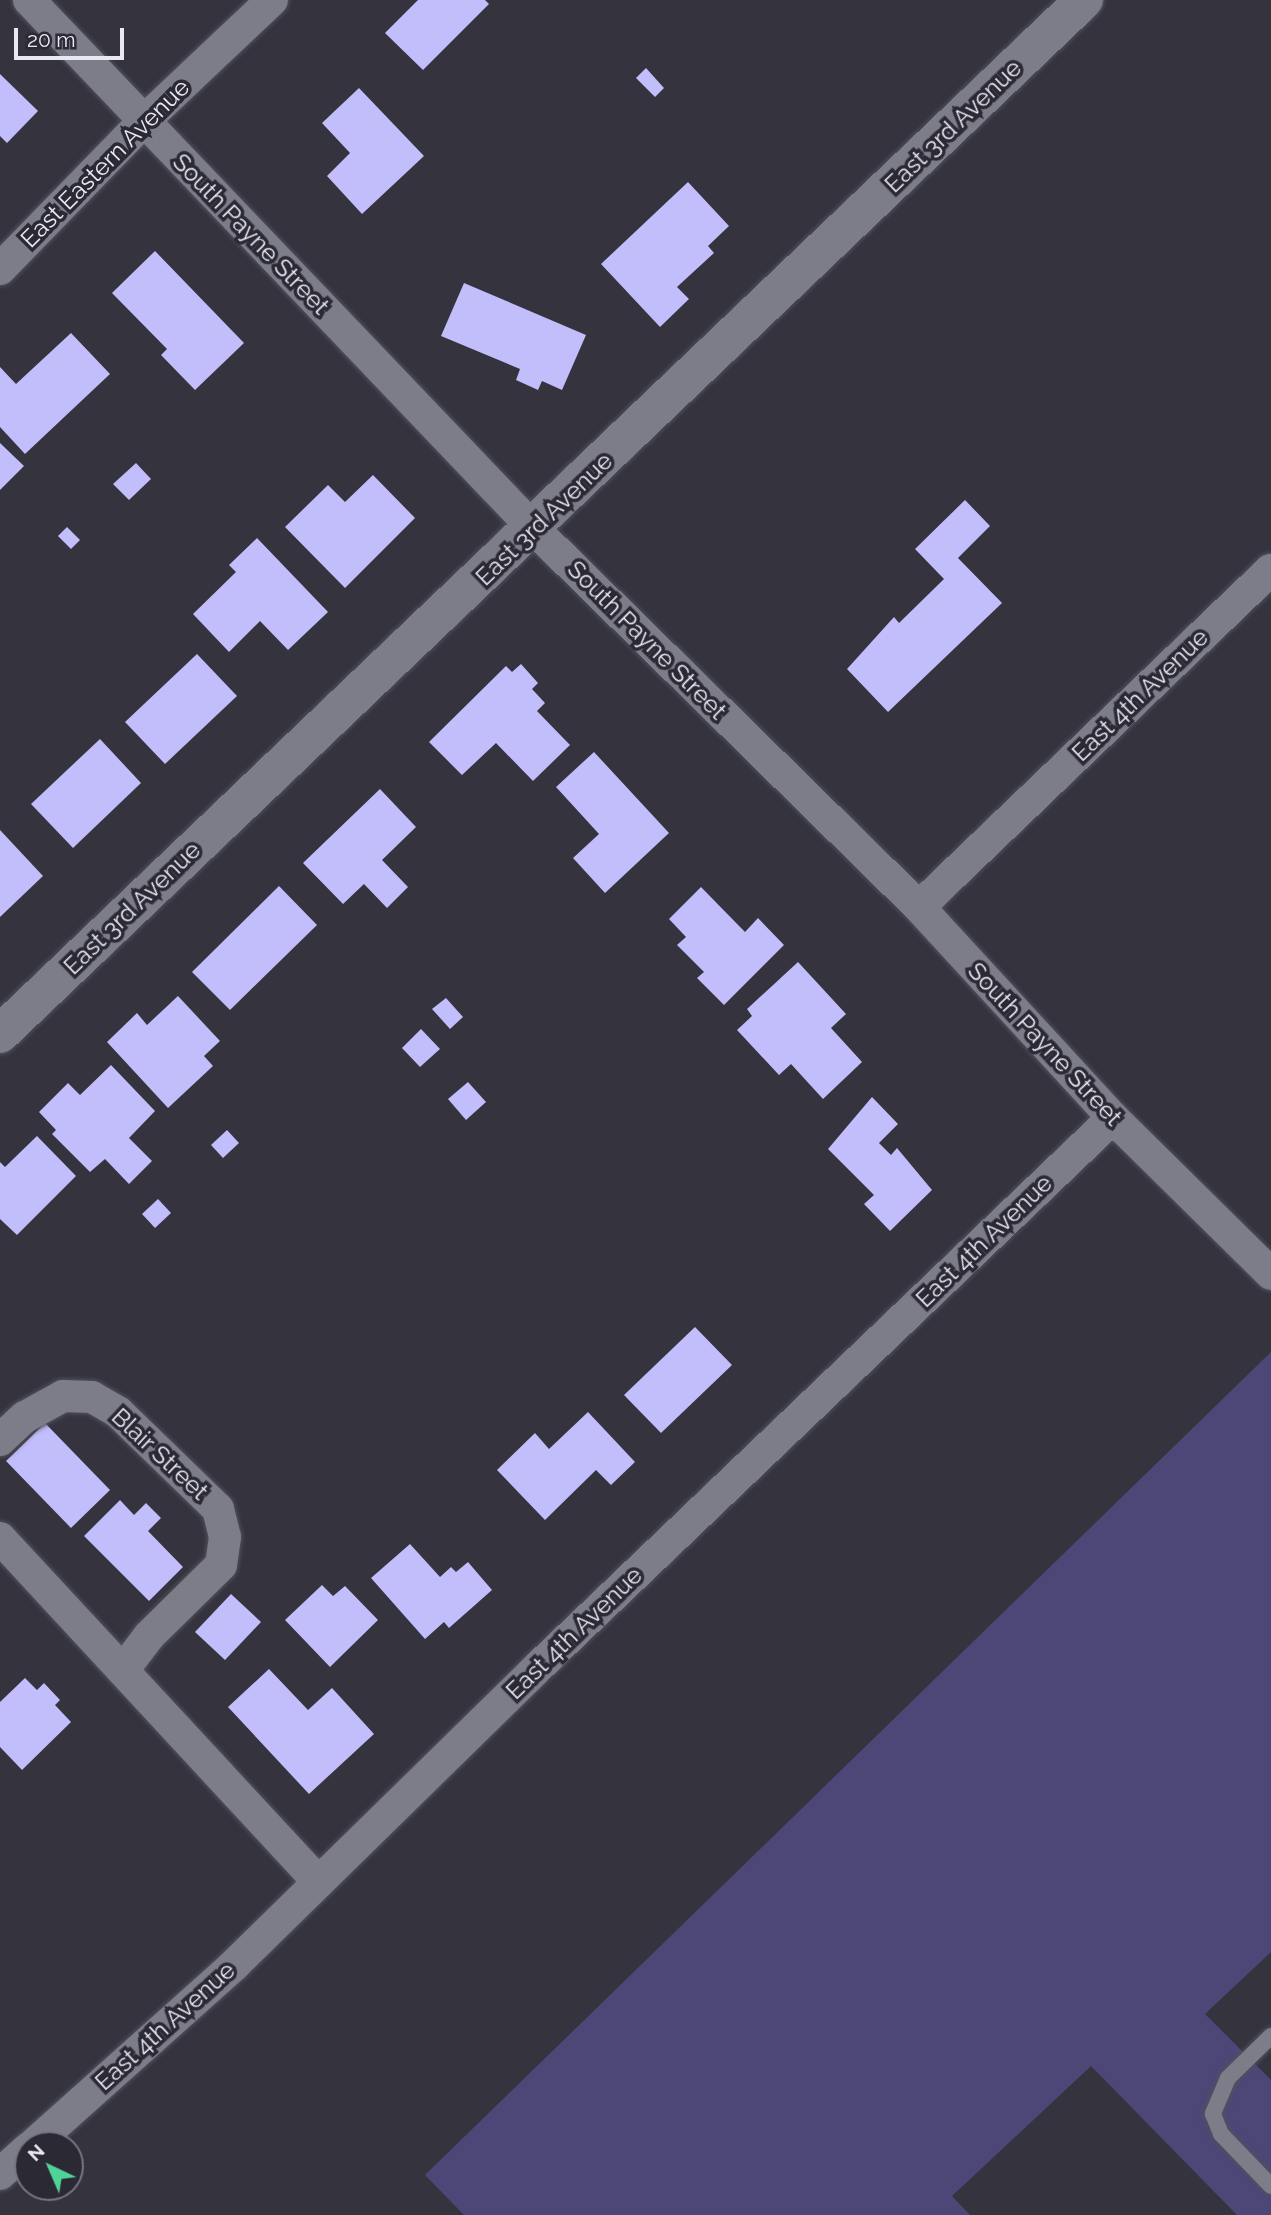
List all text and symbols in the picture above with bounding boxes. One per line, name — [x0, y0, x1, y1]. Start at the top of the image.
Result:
scale bar — [18, 14, 128, 58]
text: 20 m — [27, 27, 75, 52]
street label: East 3rd Avenue — [878, 53, 1028, 199]
street label: East Eastern Avenue — [14, 72, 196, 254]
street label: South Payne Street — [167, 148, 335, 320]
street label: East 3rd Avenue — [469, 446, 619, 592]
street label: South Payne Street — [562, 555, 732, 725]
street label: East 4th Avenue — [1066, 623, 1214, 767]
street label: East 3rd Avenue — [57, 835, 207, 981]
street label: South Payne Street — [962, 956, 1128, 1132]
street label: East 4th Avenue — [910, 1169, 1058, 1313]
street label: Blair Street — [106, 1402, 214, 1506]
street label: East 4th Avenue — [500, 1561, 648, 1705]
street label: East 4th Avenue — [89, 1955, 241, 2097]
north arrow — [14, 2131, 84, 2201]
text: N — [23, 2139, 49, 2165]

